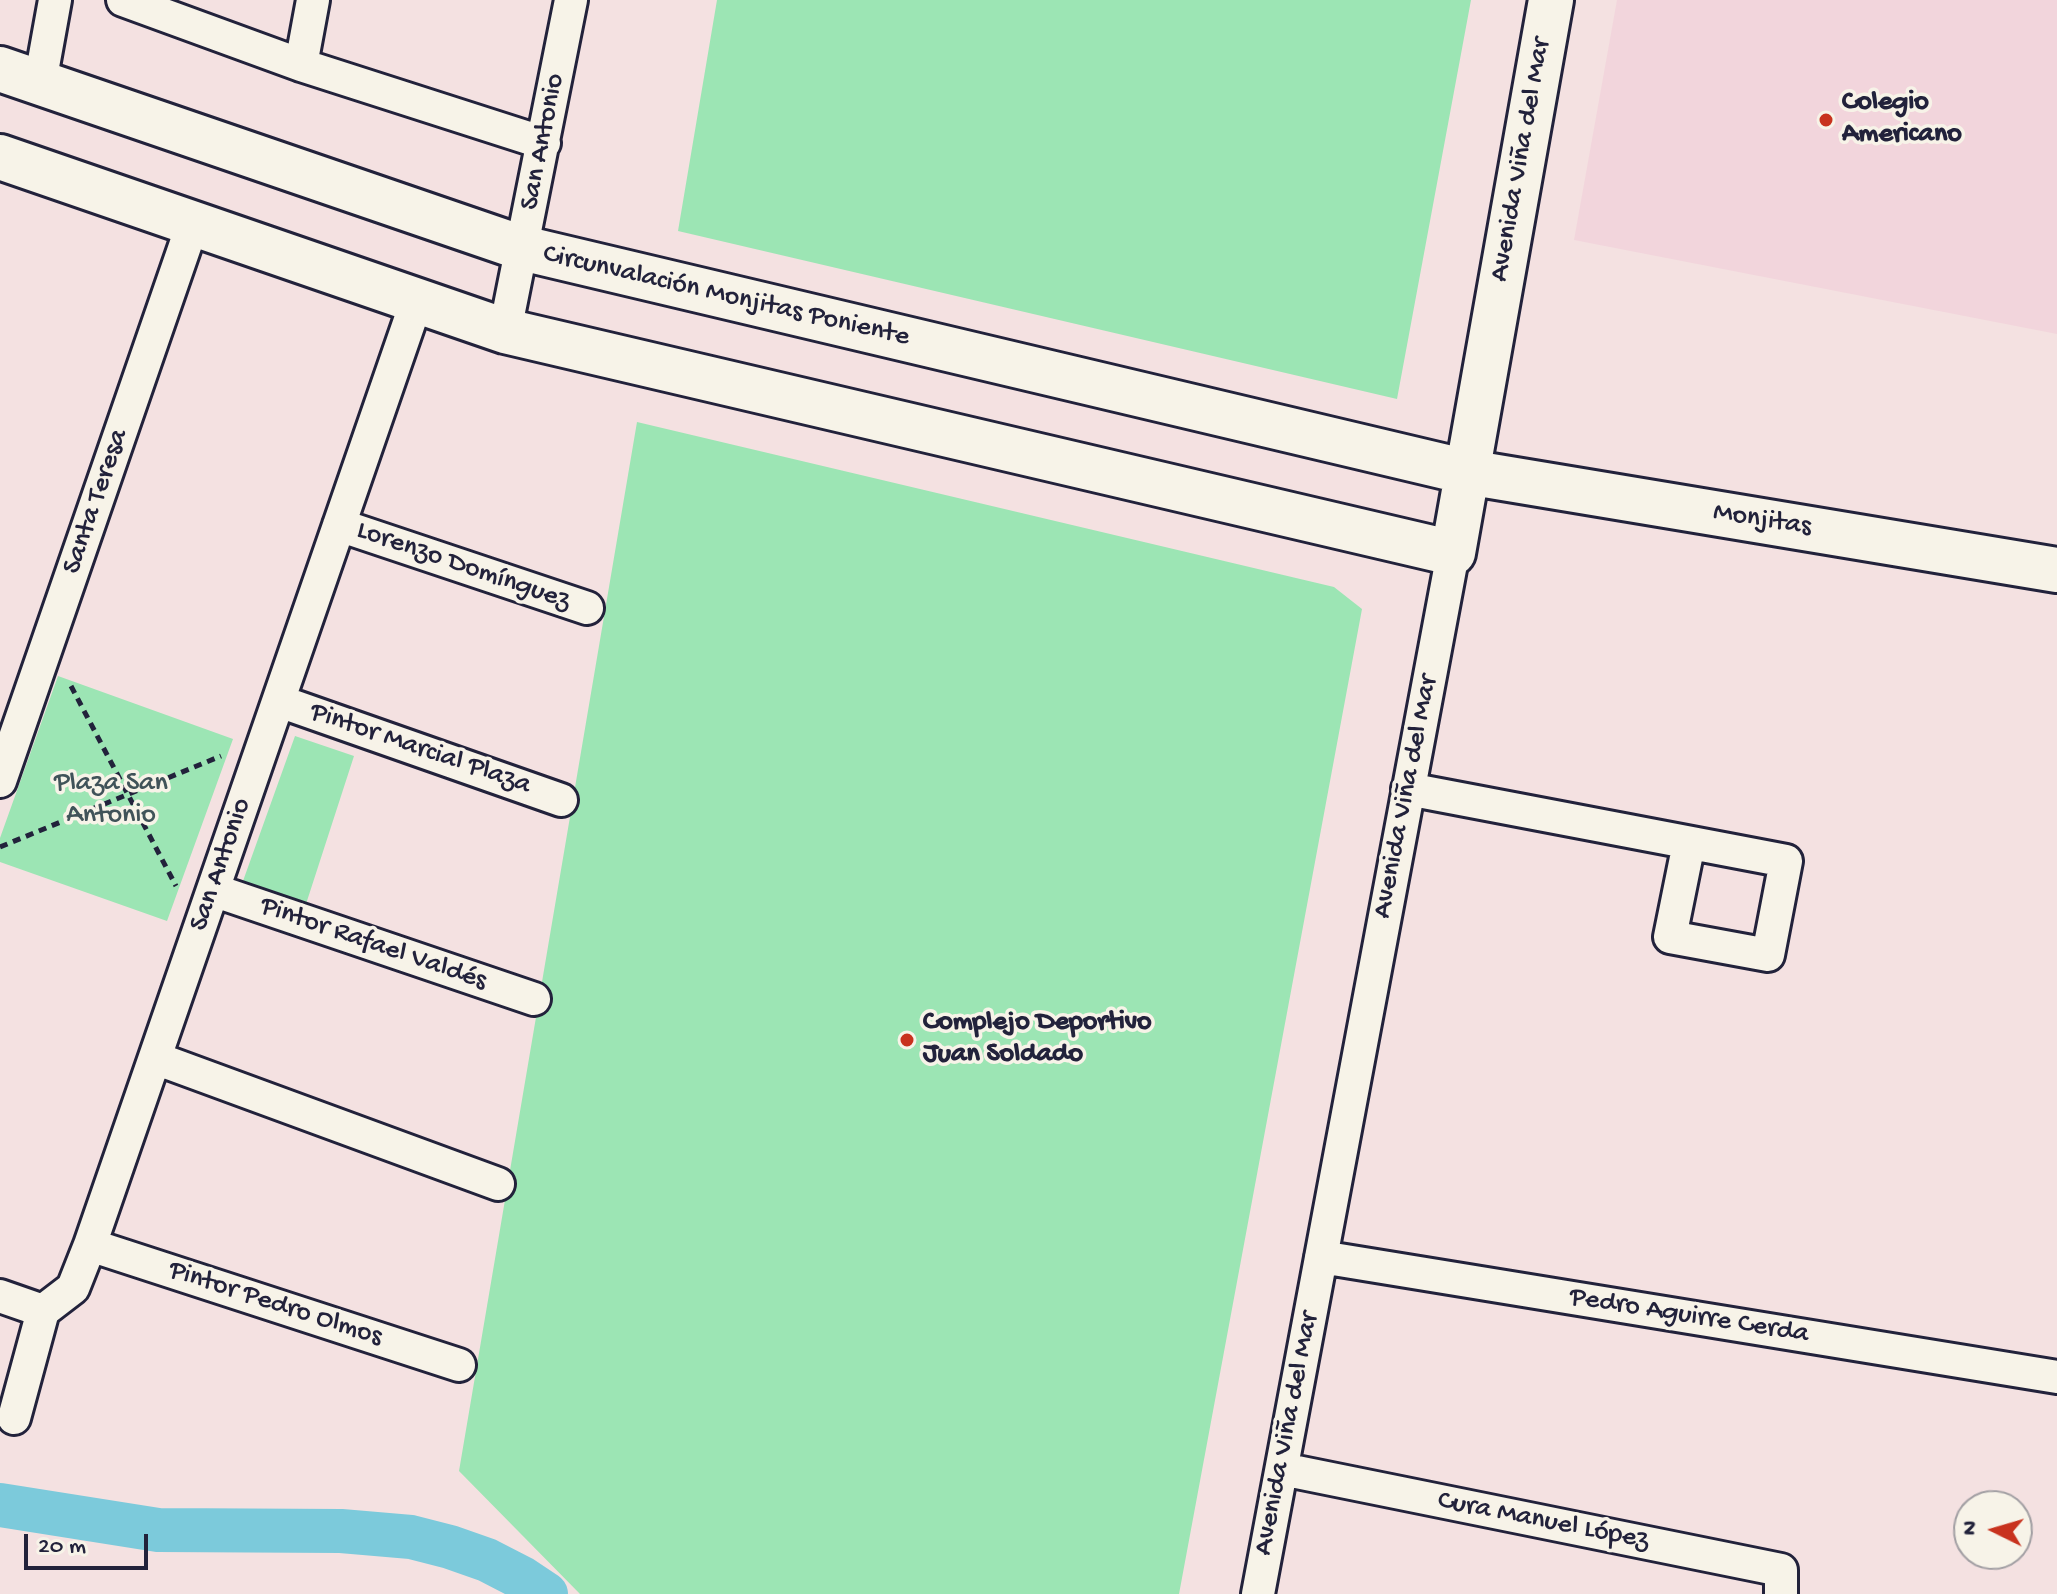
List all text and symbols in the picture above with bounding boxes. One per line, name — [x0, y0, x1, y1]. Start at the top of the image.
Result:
street label: Avenida Viña del Mar — [1484, 35, 1560, 285]
street label: San Antonio — [514, 71, 574, 213]
place label: Colegio Americano — [1842, 87, 1962, 153]
marker: Colegio Americano — [1817, 111, 1835, 129]
street label: Circunvalación Monjitas Poniente — [539, 238, 913, 356]
street label: Santa Teresa — [57, 425, 137, 579]
street label: Monjitas — [1711, 497, 1813, 545]
street label: Lorenzo Domínguez — [352, 515, 574, 619]
street label: Avenida Viña del Mar — [1367, 673, 1447, 921]
street label: Pintor Marcial Plaza — [305, 696, 535, 804]
park label: Plaza San Antonio — [54, 768, 168, 834]
street label: San Antonio — [184, 794, 260, 936]
street label: Pintor Rafael Valdés — [255, 890, 491, 1000]
place label: Complejo Deportivo Juan Soldado — [923, 1007, 1152, 1073]
marker: Complejo Deportivo Juan Soldado — [898, 1031, 916, 1049]
street label: Pintor Pedro Olmos — [164, 1255, 386, 1355]
street label: Pedro Aguirre Cerda — [1567, 1282, 1811, 1352]
street label: Avenida Viña del Mar — [1248, 1310, 1328, 1558]
street label: Cura Manuel López — [1435, 1485, 1651, 1559]
north arrow — [1953, 1490, 2033, 1570]
scale bar — [28, 1518, 152, 1568]
text: N — [1958, 1520, 1985, 1536]
text: 20 m — [38, 1533, 86, 1562]

